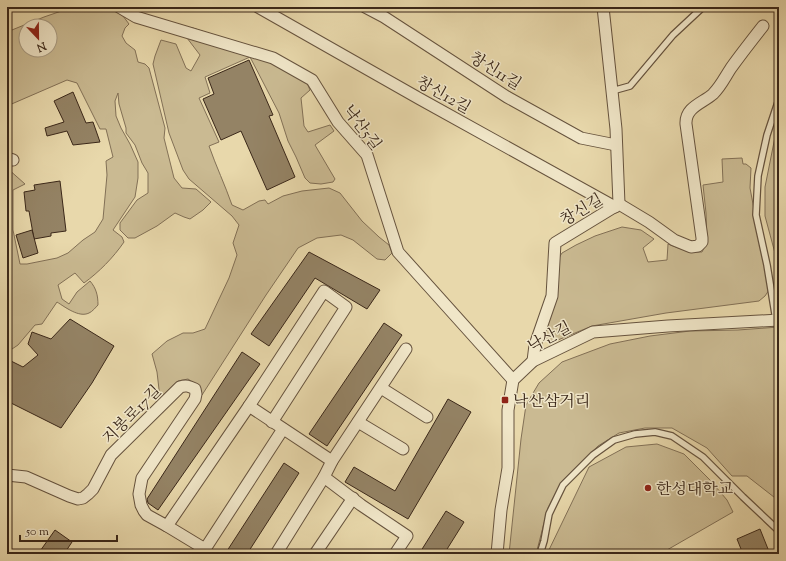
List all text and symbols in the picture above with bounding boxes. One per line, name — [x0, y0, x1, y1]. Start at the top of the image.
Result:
north arrow — [18, 18, 58, 58]
text: N — [34, 37, 49, 55]
street label: 창신11길 — [464, 47, 525, 97]
street label: 창신12길 — [411, 72, 474, 121]
street label: 낙산5길 — [336, 101, 386, 156]
street label: 창신길 — [556, 189, 608, 233]
street label: 낙산길 — [524, 317, 576, 359]
street label: 지봉로17길 — [98, 381, 168, 451]
place label: 낙산삼거리 — [513, 391, 590, 414]
marker: 낙산삼거리 — [500, 395, 510, 405]
place label: 한성대학교 — [656, 479, 733, 502]
marker: 한성대학교 — [643, 483, 653, 493]
scale bar — [20, 517, 117, 543]
text: 50 m — [25, 523, 49, 541]

